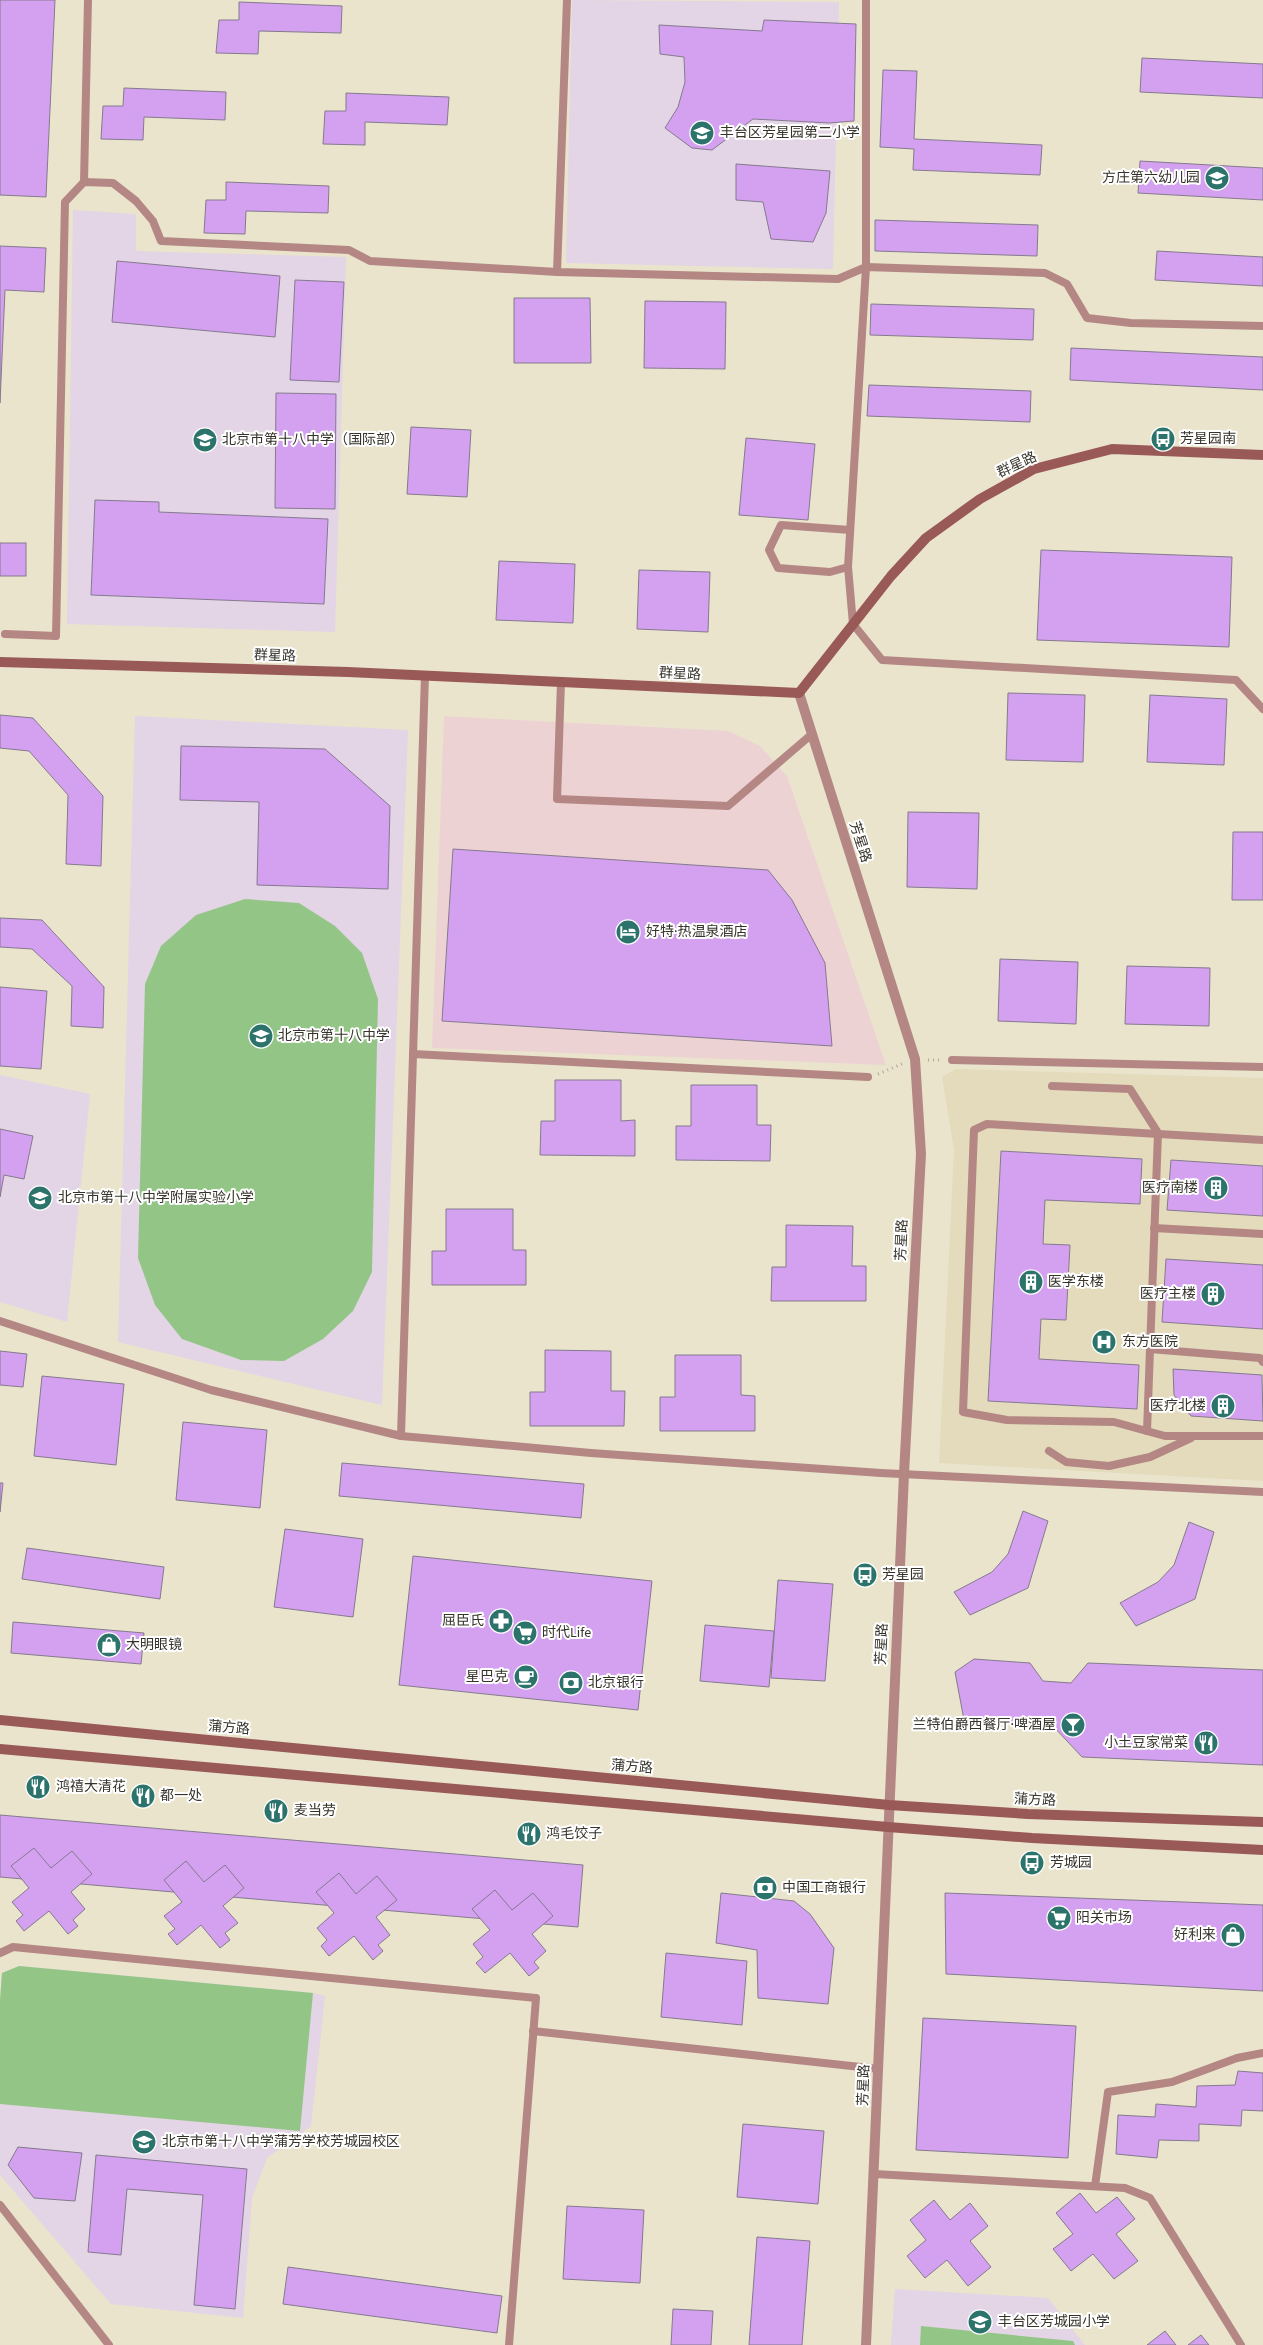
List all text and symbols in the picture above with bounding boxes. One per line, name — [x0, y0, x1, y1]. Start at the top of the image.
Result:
school or university icon: 丰台区芳星园第二小学 — [689, 120, 715, 146]
place label: 丰台区芳星园第二小学 — [720, 123, 860, 143]
school or university icon: 方庄第六幼儿园 — [1204, 165, 1230, 191]
place label: 方庄第六幼儿园 — [1102, 168, 1200, 188]
bus stop icon: 芳星园南 — [1150, 426, 1176, 452]
school or university icon: 北京市第十八中学（国际部） — [192, 427, 218, 453]
place label: 芳星园南 — [1180, 429, 1236, 449]
place label: 北京市第十八中学（国际部） — [222, 430, 404, 450]
street label: 群星路 — [994, 447, 1040, 483]
street label: 群星路 — [254, 645, 296, 667]
street label: 群星路 — [659, 663, 701, 685]
street label: 芳星路 — [844, 819, 876, 865]
hotel icon: 好特·热温泉酒店 — [615, 919, 641, 945]
place label: 好特·热温泉酒店 — [646, 922, 748, 942]
school or university icon: 北京市第十八中学 — [248, 1023, 274, 1049]
place label: 北京市第十八中学 — [278, 1026, 390, 1046]
building icon: 医疗南楼 — [1203, 1175, 1229, 1201]
place label: 医疗南楼 — [1142, 1178, 1198, 1198]
school or university icon: 北京市第十八中学附属实验小学 — [27, 1185, 53, 1211]
place label: 北京市第十八中学附属实验小学 — [58, 1188, 254, 1208]
street label: 芳星路 — [891, 1219, 913, 1261]
building icon: 医学东楼 — [1018, 1269, 1044, 1295]
place label: 医学东楼 — [1048, 1272, 1104, 1292]
building icon: 医疗主楼 — [1200, 1281, 1226, 1307]
place label: 医疗主楼 — [1140, 1284, 1196, 1304]
hospital icon: 东方医院 — [1091, 1329, 1117, 1355]
place label: 东方医院 — [1122, 1332, 1178, 1352]
building icon: 医疗北楼 — [1210, 1393, 1236, 1419]
place label: 医疗北楼 — [1150, 1396, 1206, 1416]
bus stop icon: 芳星园 — [852, 1562, 878, 1588]
place label: 芳星园 — [882, 1565, 924, 1585]
pharmacy icon: 屈臣氏 — [488, 1608, 514, 1634]
place label: 屈臣氏 — [442, 1611, 484, 1631]
supermarket icon: 时代Life — [512, 1620, 538, 1646]
place label: 时代Life — [542, 1623, 591, 1643]
street label: 芳星路 — [871, 1623, 893, 1665]
shop icon: 大明眼镜 — [96, 1632, 122, 1658]
place label: 大明眼镜 — [126, 1635, 182, 1655]
cafe icon: 星巴克 — [513, 1664, 539, 1690]
place label: 星巴克 — [466, 1667, 508, 1687]
bank icon: 北京银行 — [558, 1670, 584, 1696]
place label: 北京银行 — [588, 1673, 644, 1693]
bar icon: 兰特伯爵西餐厅·啤酒屋 — [1060, 1712, 1086, 1738]
place label: 兰特伯爵西餐厅·啤酒屋 — [913, 1715, 1056, 1735]
street label: 蒲方路 — [207, 1716, 251, 1740]
restaurant icon: 小土豆家常菜 — [1193, 1730, 1219, 1756]
place label: 小土豆家常菜 — [1104, 1733, 1188, 1753]
street label: 蒲方路 — [610, 1755, 654, 1779]
restaurant icon: 鸿禧大清花 — [25, 1774, 51, 1800]
place label: 鸿禧大清花 — [56, 1777, 126, 1797]
restaurant icon: 都一处 — [130, 1783, 156, 1809]
place label: 都一处 — [160, 1786, 202, 1806]
street label: 蒲方路 — [1014, 1789, 1056, 1811]
restaurant icon: 麦当劳 — [263, 1798, 289, 1824]
place label: 麦当劳 — [294, 1801, 336, 1821]
restaurant icon: 鸿毛饺子 — [516, 1821, 542, 1847]
place label: 鸿毛饺子 — [546, 1824, 602, 1844]
bus stop icon: 芳城园 — [1019, 1850, 1045, 1876]
place label: 芳城园 — [1050, 1853, 1092, 1873]
bank icon: 中国工商银行 — [752, 1875, 778, 1901]
place label: 中国工商银行 — [782, 1878, 866, 1898]
supermarket icon: 阳关市场 — [1046, 1905, 1072, 1931]
place label: 阳关市场 — [1076, 1908, 1132, 1928]
shop icon: 好利来 — [1220, 1922, 1246, 1948]
place label: 好利来 — [1174, 1925, 1216, 1945]
street label: 芳星路 — [853, 2064, 875, 2106]
school or university icon: 北京市第十八中学蒲芳学校芳城园校区 — [131, 2129, 157, 2155]
place label: 北京市第十八中学蒲芳学校芳城园校区 — [162, 2132, 400, 2152]
school or university icon: 丰台区芳城园小学 — [967, 2309, 993, 2335]
place label: 丰台区芳城园小学 — [998, 2312, 1110, 2332]

